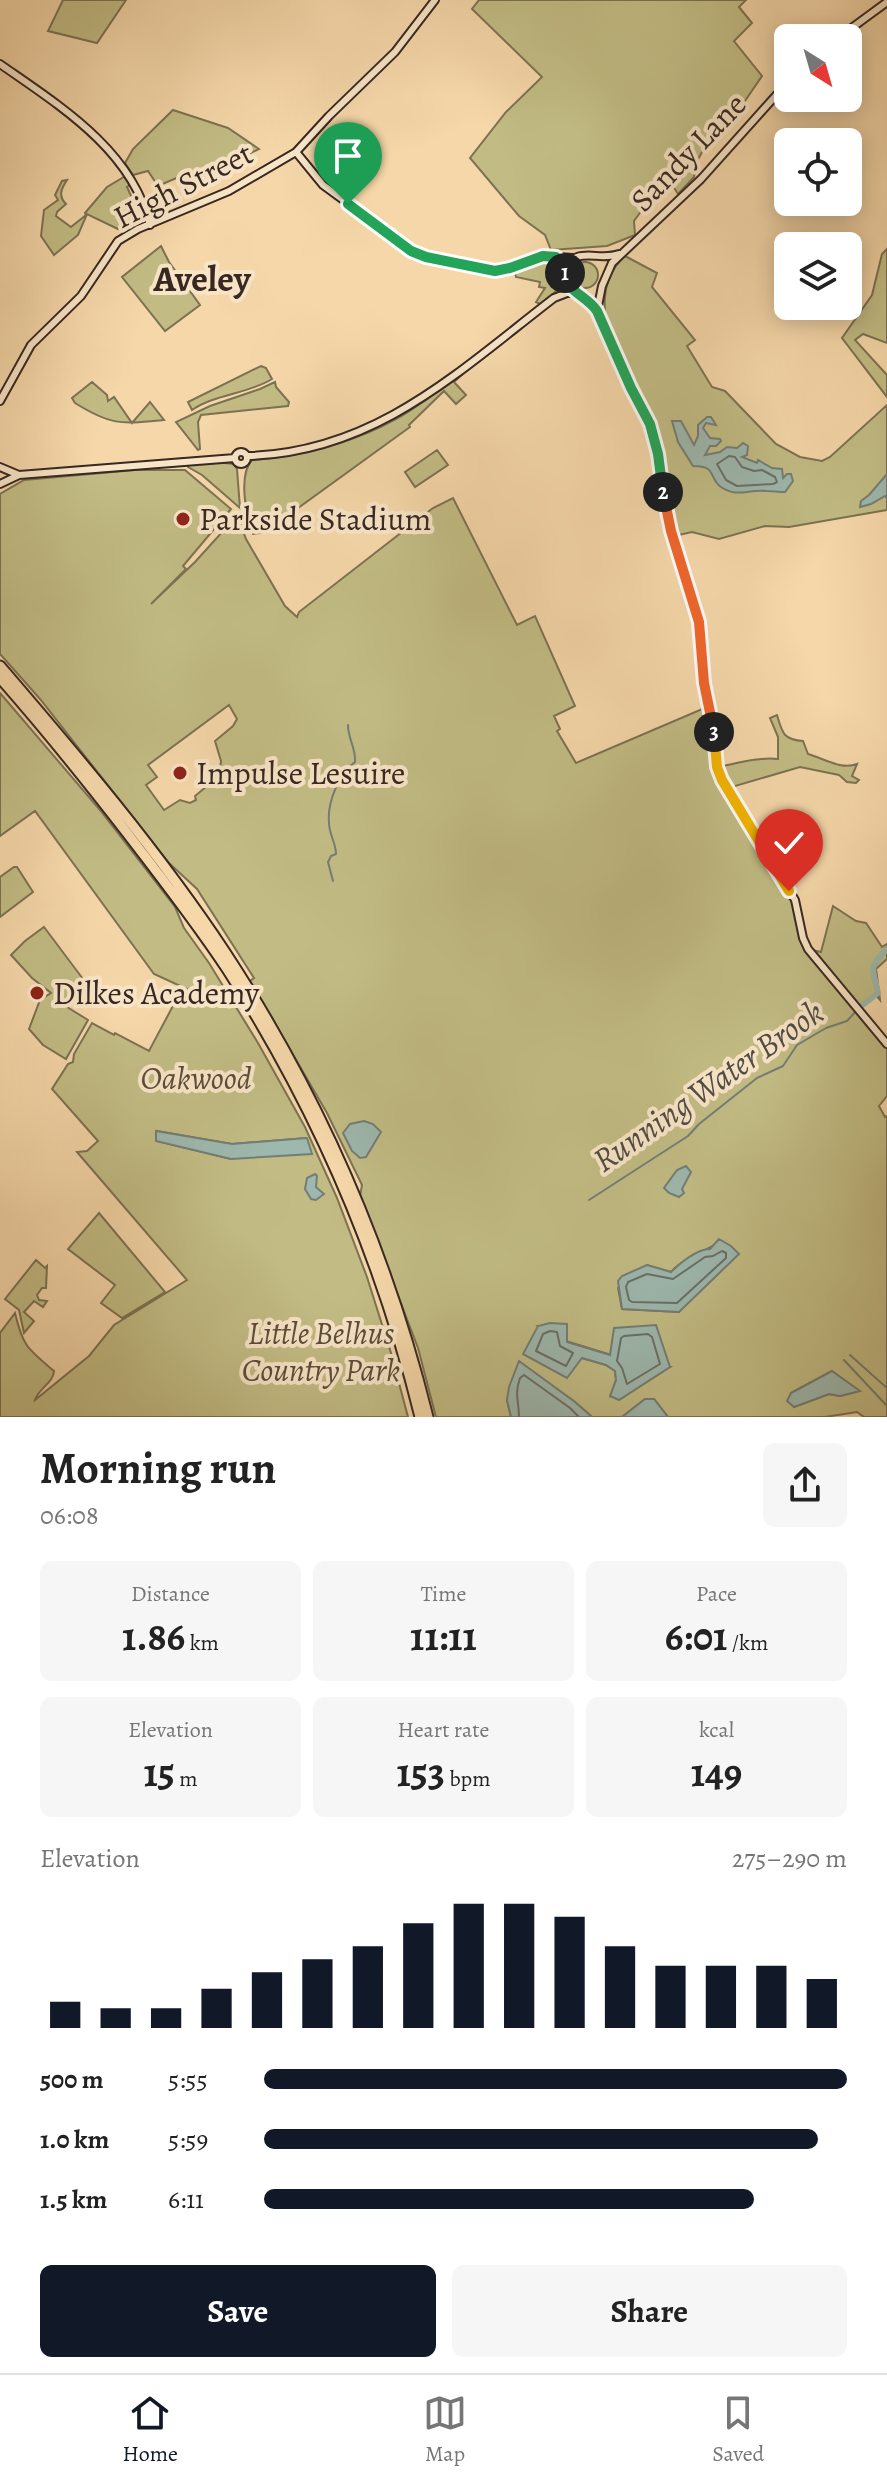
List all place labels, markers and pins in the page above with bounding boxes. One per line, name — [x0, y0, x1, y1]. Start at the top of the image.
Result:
pin — [314, 122, 382, 204]
pin: 1 — [545, 253, 585, 293]
pin: 2 — [643, 472, 683, 512]
place label: Parkside Stadium — [199, 497, 431, 541]
marker: Parkside Stadium — [174, 510, 192, 528]
pin: 3 — [694, 712, 734, 752]
place label: Impulse Lesuire — [196, 751, 405, 795]
marker: Impulse Lesuire — [171, 764, 189, 782]
pin — [755, 809, 823, 891]
place label: Dilkes Academy — [53, 971, 260, 1015]
marker: Dilkes Academy — [28, 984, 46, 1002]

